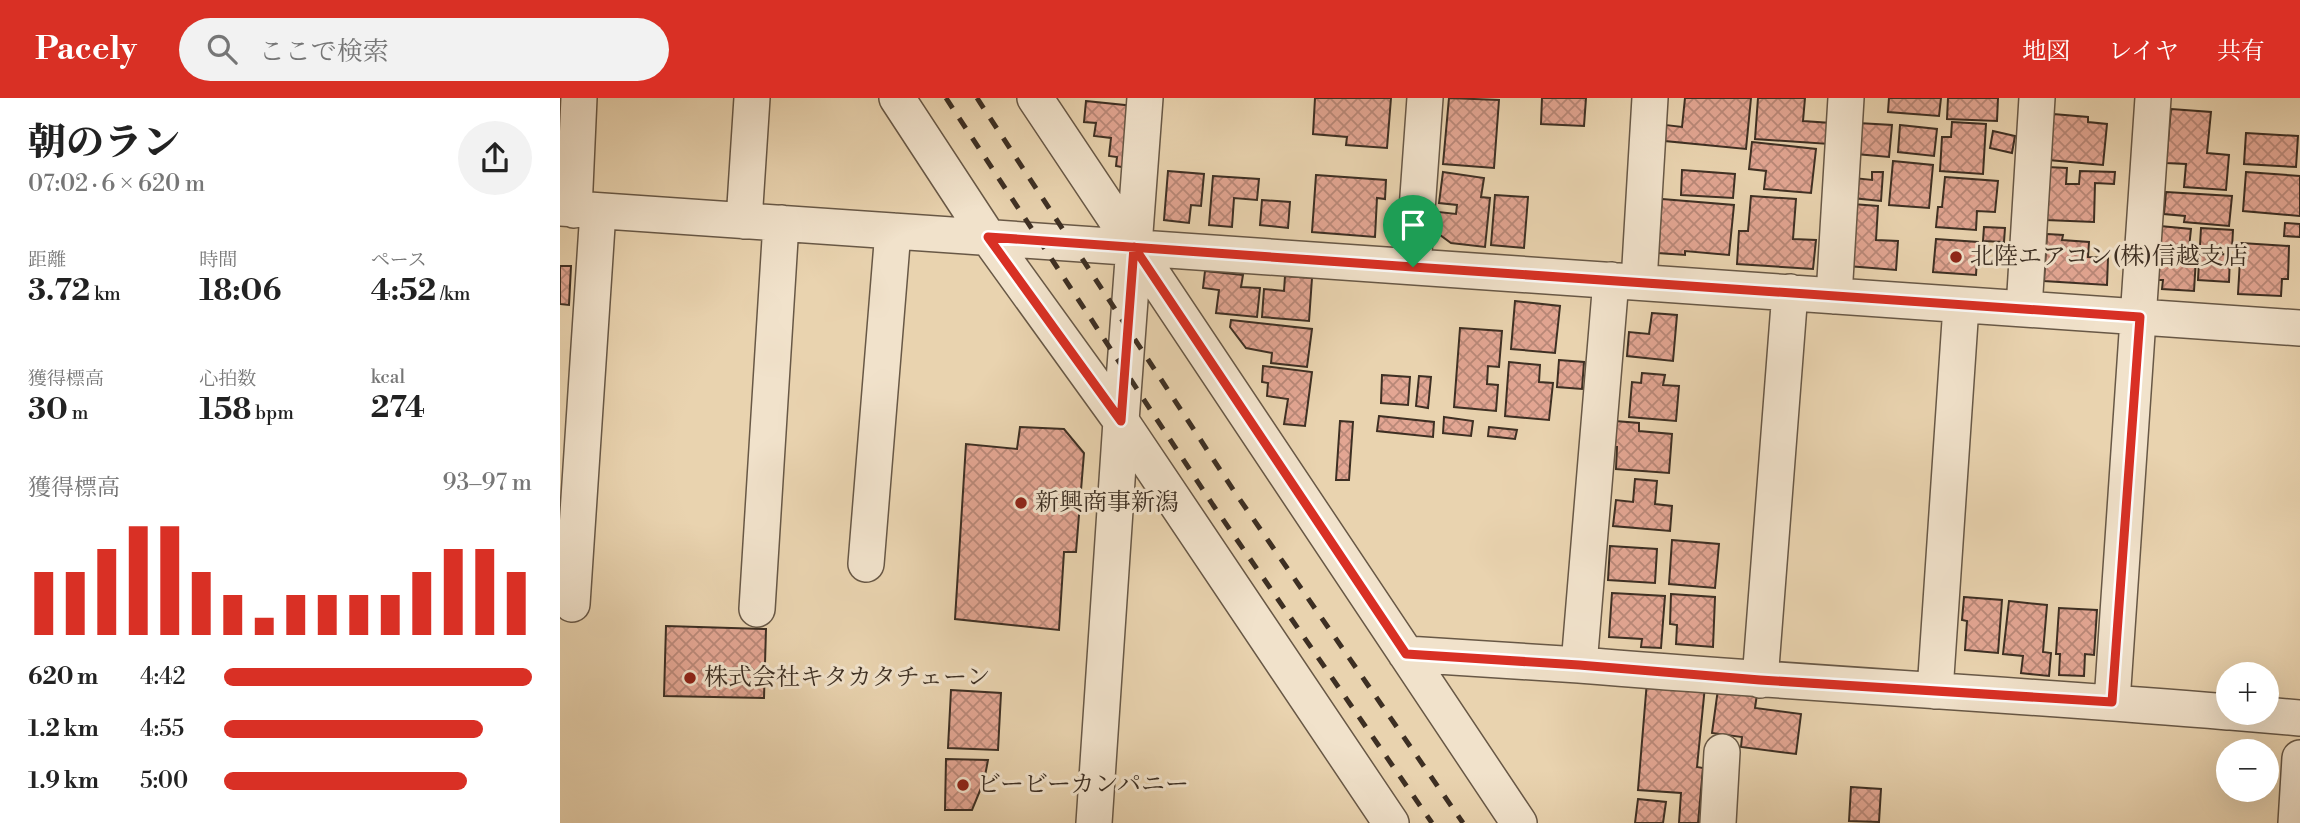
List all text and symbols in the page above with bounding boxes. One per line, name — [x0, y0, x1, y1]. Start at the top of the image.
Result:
search box — [179, 18, 669, 81]
text: Pacely — [35, 29, 137, 70]
icon: search — [203, 30, 241, 68]
text: ここで検索 — [259, 36, 389, 68]
text: 地図 — [2022, 37, 2070, 67]
text: レイヤ — [2108, 37, 2179, 67]
text: 共有 — [2217, 37, 2265, 67]
text: 朝のラン — [28, 120, 180, 167]
button: share — [458, 121, 532, 195]
text: 07:02 · 6 × 620 m — [28, 170, 205, 198]
pin — [1383, 195, 1443, 267]
icon: arrive — [1394, 206, 1432, 244]
place label: 北陸エアコン(株)信越支店 — [1970, 242, 2248, 272]
text: 距離 — [28, 248, 66, 272]
text: 時間 — [199, 248, 237, 272]
text: ペース — [371, 248, 427, 272]
marker: 北陸エアコン(株)信越支店 — [1948, 249, 1964, 265]
text: 3.72 — [28, 272, 90, 310]
text: 18:06 — [199, 272, 281, 310]
text: 4:52 — [371, 272, 436, 310]
text: km — [90, 282, 121, 306]
text: /km — [436, 282, 470, 306]
text: kcal — [371, 365, 405, 389]
text: 獲得標高 — [28, 367, 104, 391]
text: 心拍数 — [199, 367, 256, 391]
text: 274 — [371, 389, 425, 427]
text: 30 — [28, 391, 68, 429]
text: 158 — [199, 391, 251, 429]
text: m — [68, 401, 88, 425]
text: bpm — [251, 401, 294, 425]
text: 93–97 m — [443, 469, 532, 497]
text: 獲得標高 — [28, 474, 120, 502]
place label: 新興商事新潟 — [1035, 488, 1179, 518]
marker: 新興商事新潟 — [1013, 495, 1029, 511]
map controls — [2216, 662, 2279, 802]
button: + — [2216, 662, 2279, 725]
text: 620 m — [28, 663, 98, 691]
text: 4:42 — [140, 663, 186, 691]
place label: 株式会社キタカタチェーン — [704, 663, 991, 693]
marker: 株式会社キタカタチェーン — [682, 670, 698, 686]
text: 1.2 km — [28, 715, 99, 743]
text: 4:55 — [140, 715, 184, 743]
button: − — [2216, 739, 2279, 802]
text: 1.9 km — [28, 767, 99, 795]
text: 5:00 — [140, 767, 188, 795]
place label: ビービーカンパニー — [977, 770, 1189, 800]
marker: ビービーカンパニー — [955, 777, 971, 793]

